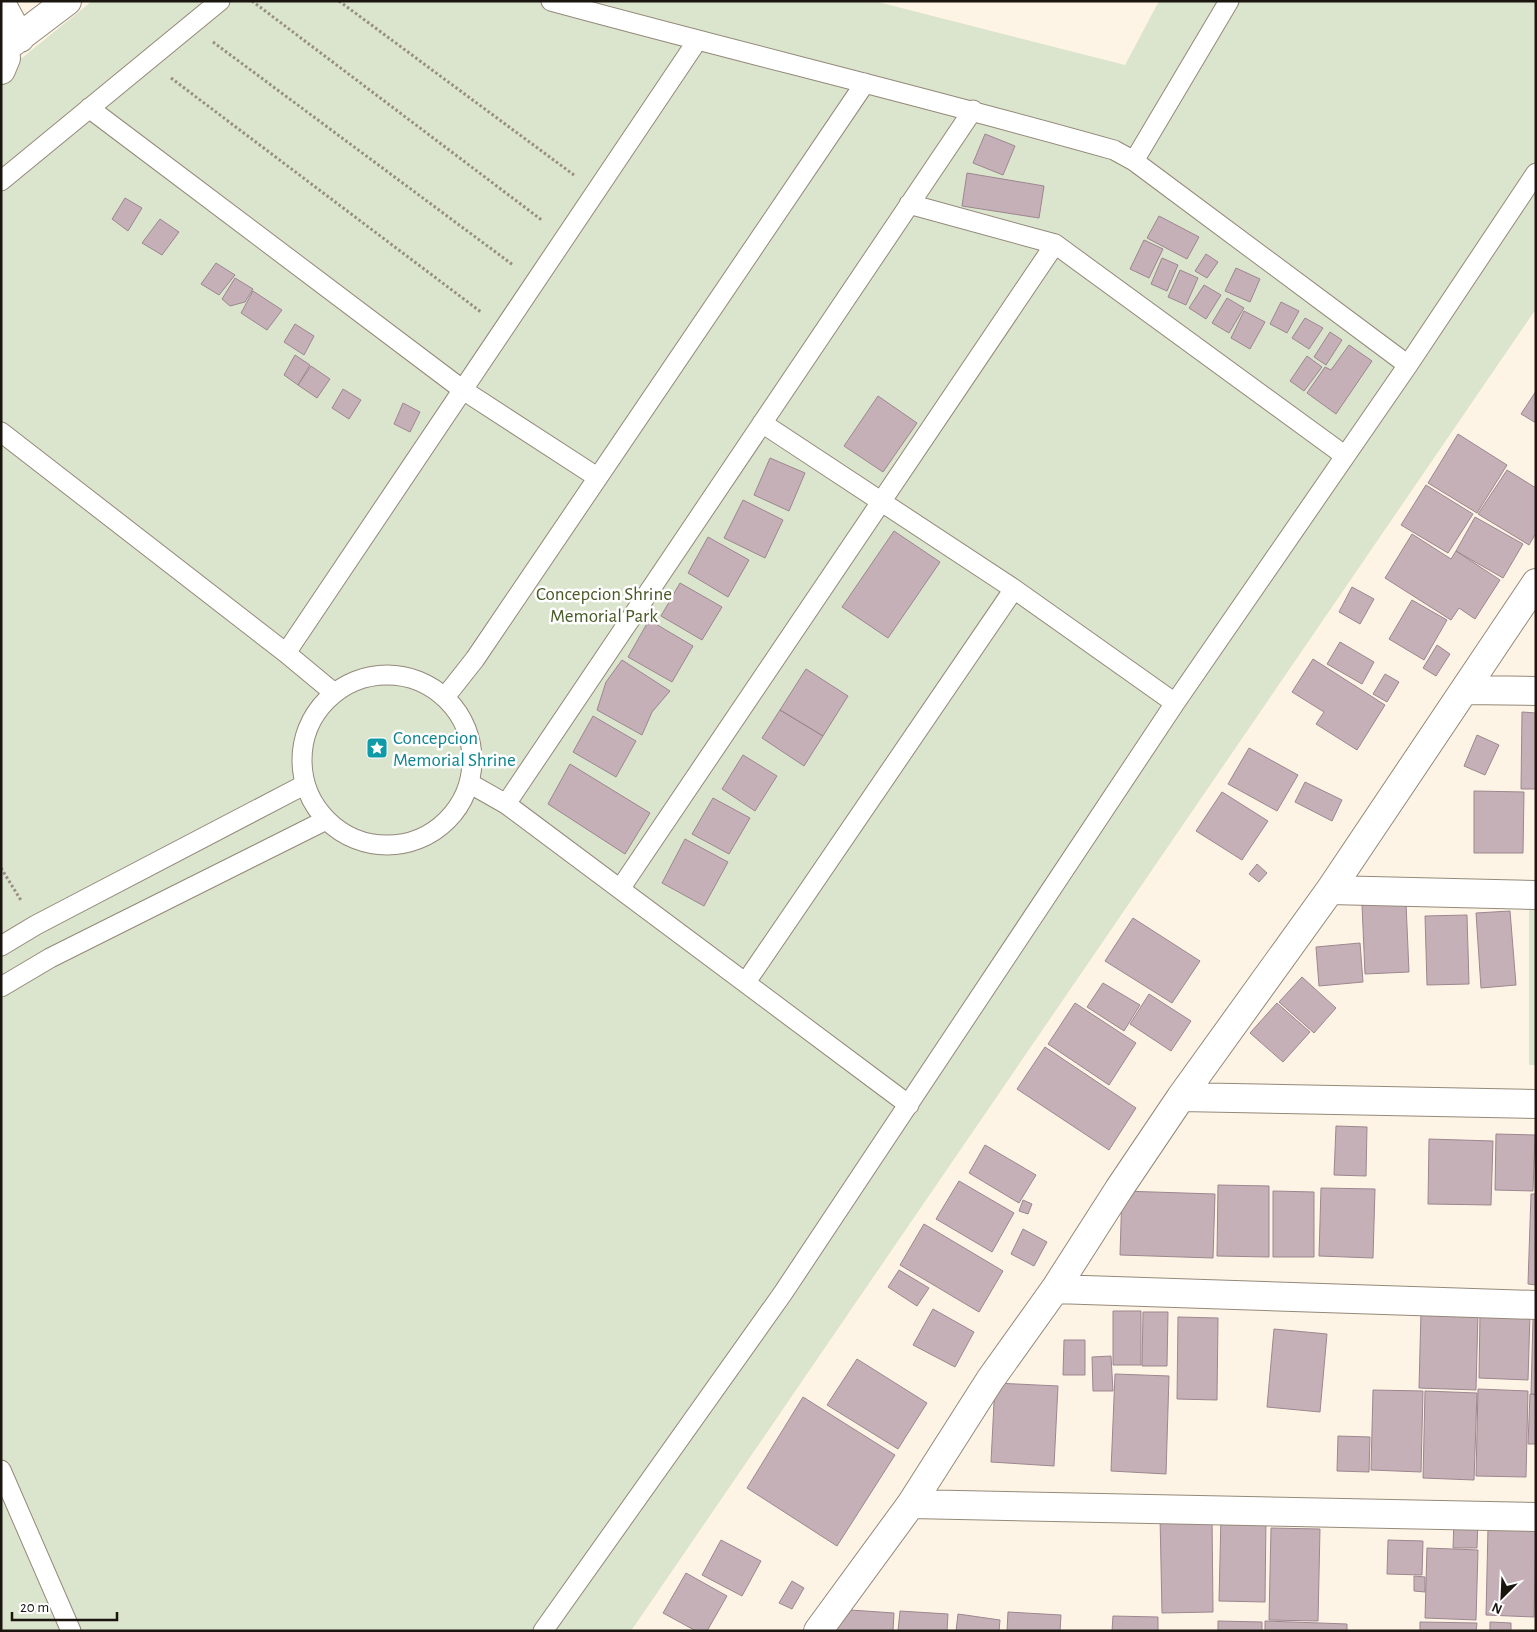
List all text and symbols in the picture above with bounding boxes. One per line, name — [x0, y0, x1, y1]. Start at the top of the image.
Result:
park label: Concepcion Shrine Memorial Park — [536, 585, 672, 626]
place label: Concepcion Memorial Shrine — [393, 729, 516, 770]
place icon: Concepcion Memorial Shrine — [365, 736, 389, 760]
north arrow — [1477, 1572, 1527, 1622]
scale bar — [12, 1590, 118, 1622]
text: 20 m — [20, 1600, 49, 1615]
text: N — [1490, 1600, 1504, 1616]

